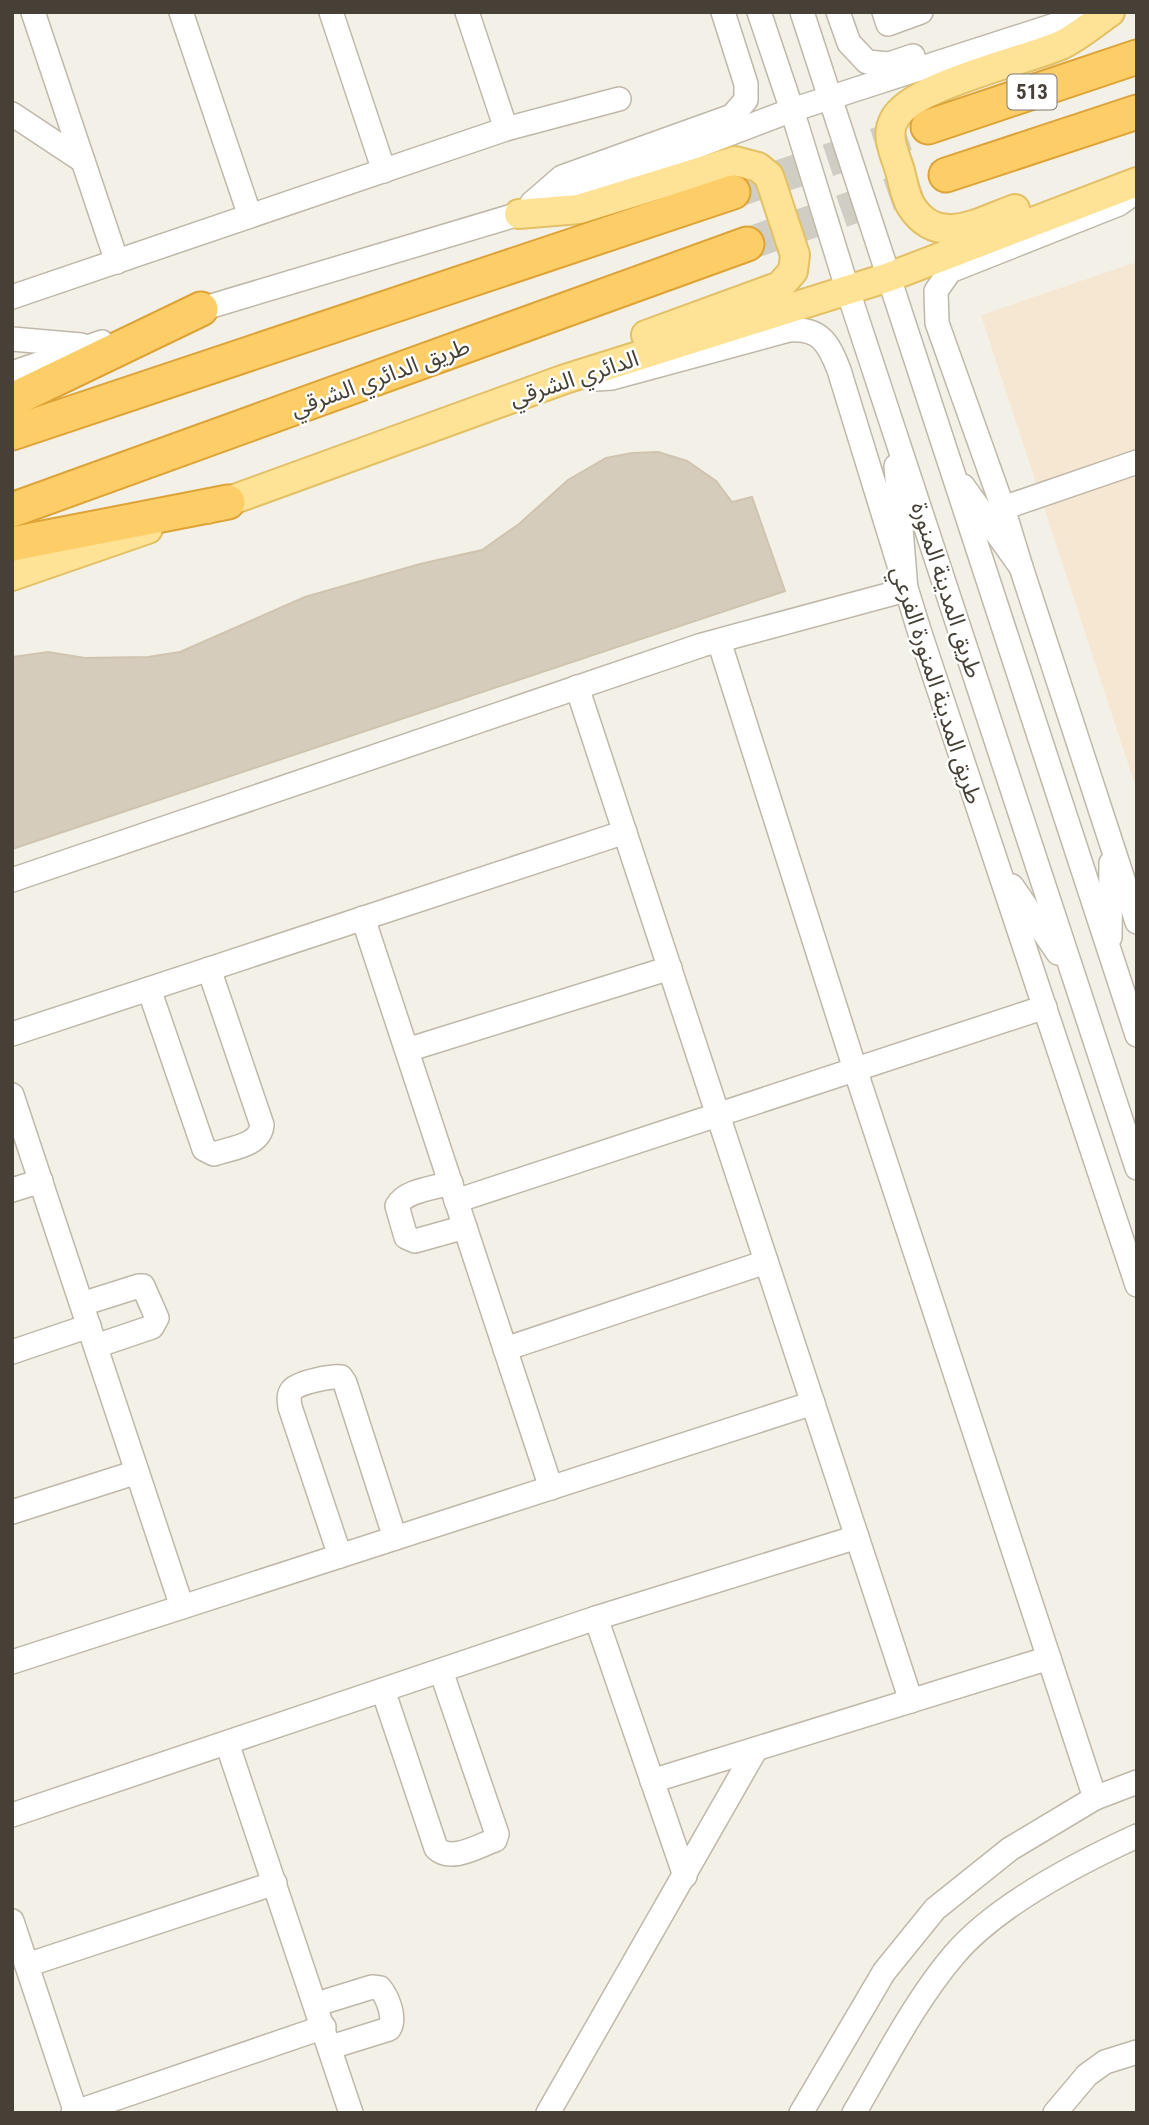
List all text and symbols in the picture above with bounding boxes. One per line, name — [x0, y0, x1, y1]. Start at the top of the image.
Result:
road number: 513 — [1007, 74, 1056, 110]
street label: طريق الدائري الشرقي — [287, 333, 475, 426]
street label: الدائري الشرقي — [506, 345, 643, 415]
street label: طريق المدينة المنورة — [905, 499, 988, 681]
street label: طريق المدينة المنورة الفرعي — [882, 563, 988, 808]

